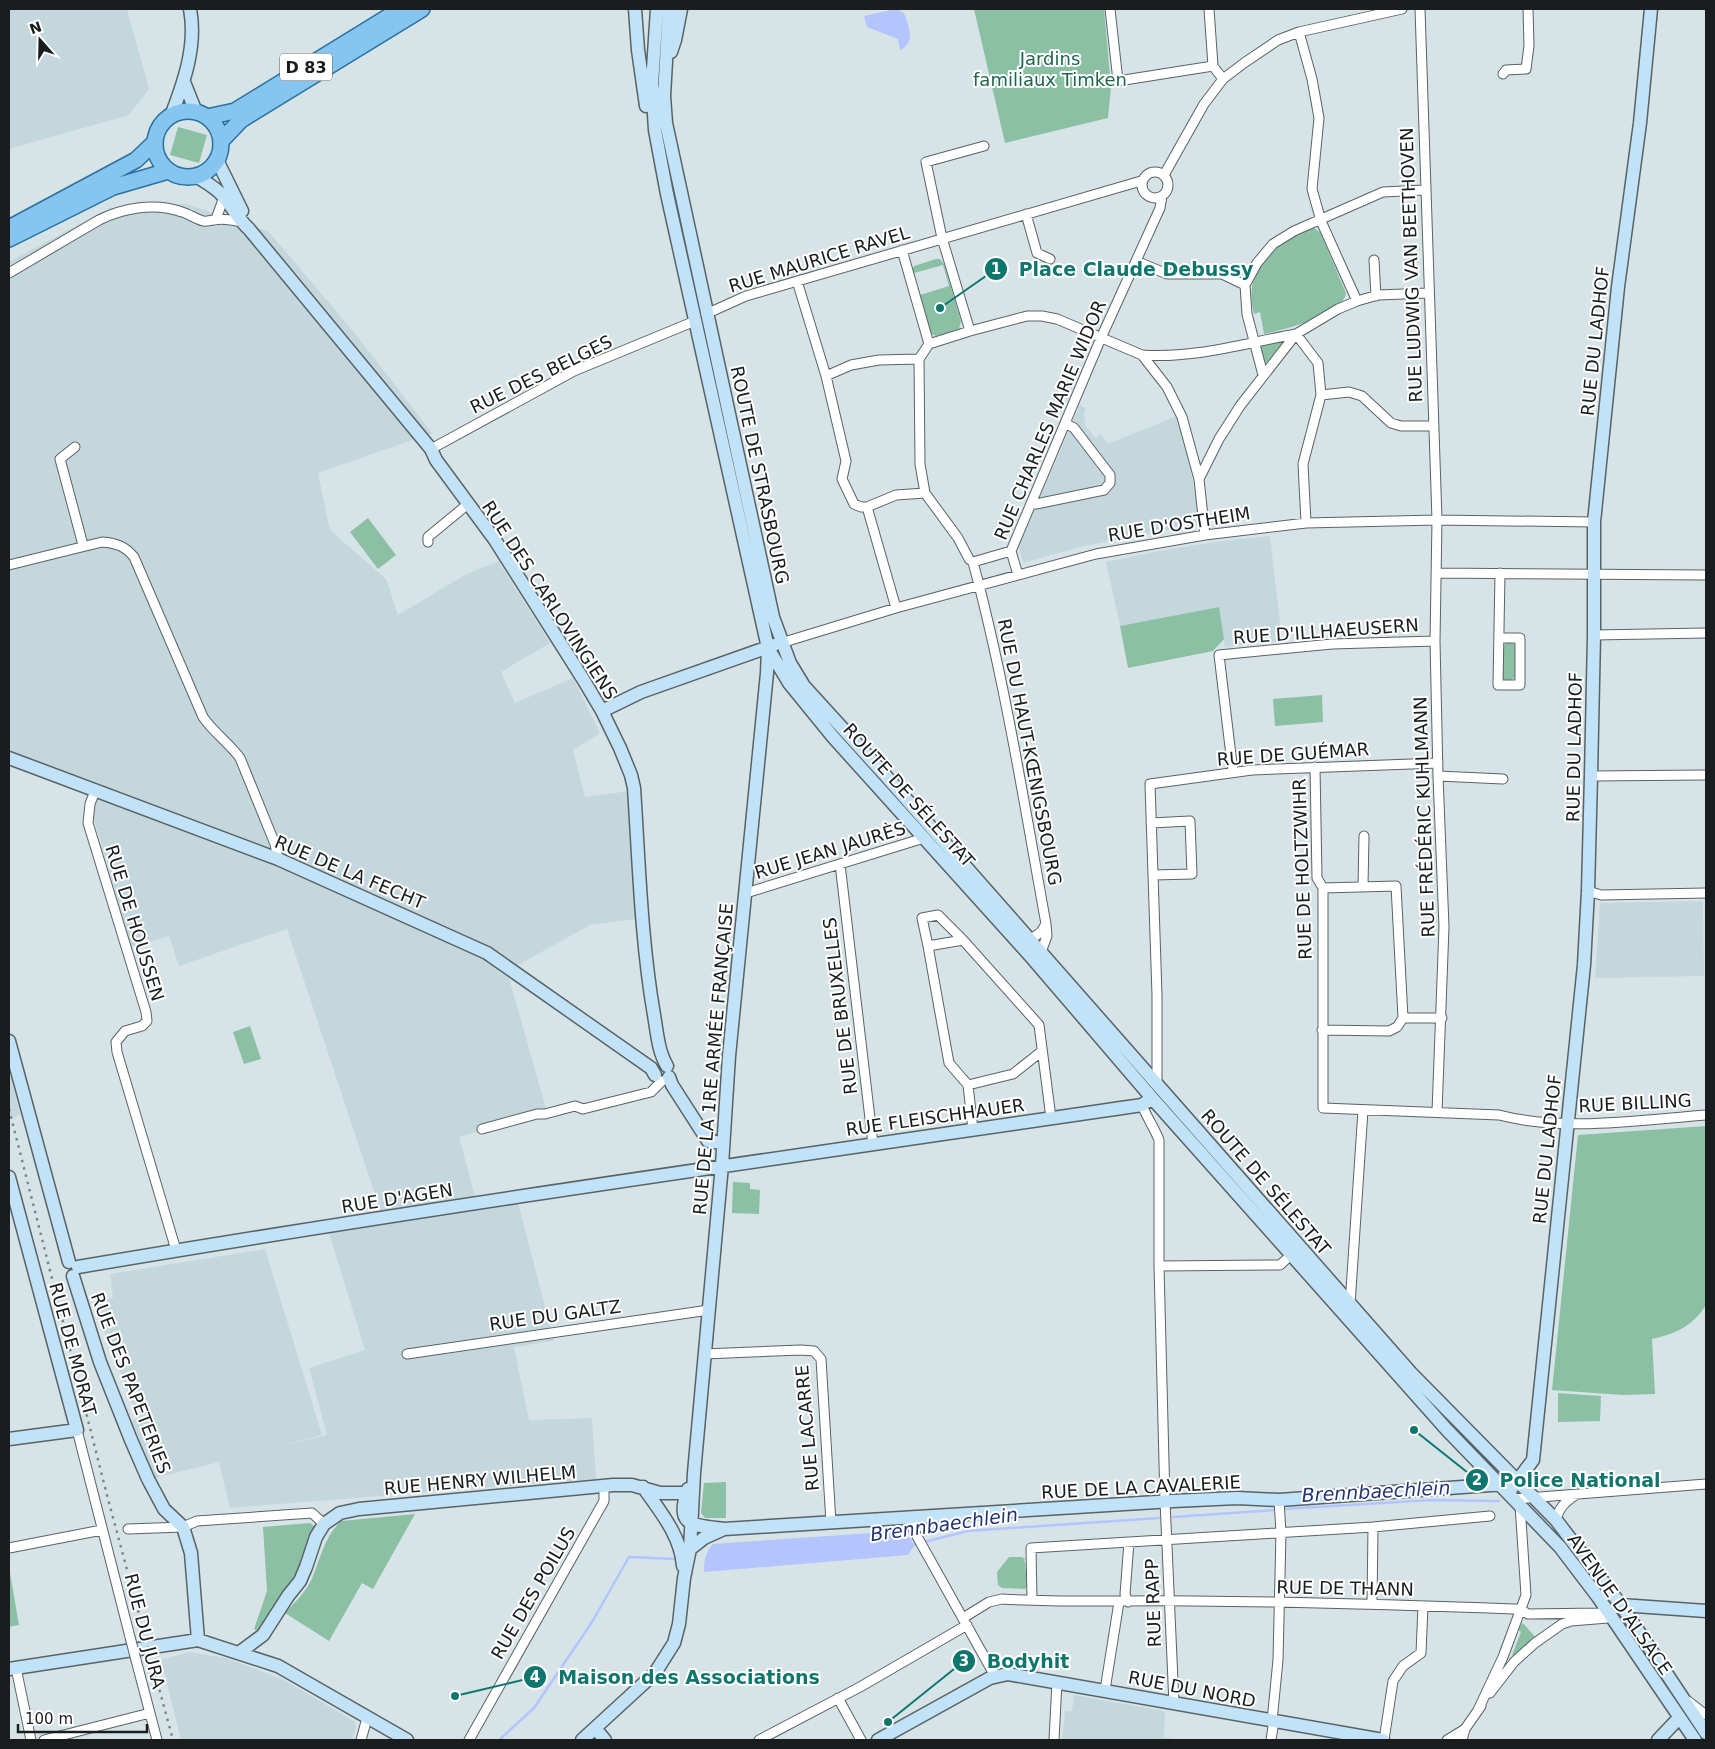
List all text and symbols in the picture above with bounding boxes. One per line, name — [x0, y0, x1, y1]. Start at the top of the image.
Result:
north arrow — [15, 15, 65, 65]
text: N — [27, 18, 44, 37]
park label: Jardins familiaux Timken — [973, 48, 1127, 90]
road number: D 83 — [280, 54, 332, 80]
street label: RUE LUDWIG VAN BEETHOVEN — [1396, 127, 1426, 403]
street label: RUE MAURICE RAVEL — [726, 221, 912, 297]
callout: Place Claude Debussy — [984, 252, 1264, 286]
text: Place Claude Debussy — [1019, 258, 1254, 280]
text: 1 — [991, 260, 1001, 278]
street label: RUE DU LADHOF — [1577, 265, 1613, 417]
street label: RUE CHARLES MARIE WIDOR — [990, 297, 1110, 543]
street label: RUE DES BELGES — [466, 330, 616, 418]
street label: ROUTE DE STRASBOURG — [727, 364, 793, 586]
street label: RUE DES CARLOVINGIENS — [478, 497, 622, 703]
street label: RUE D'OSTHEIM — [1106, 502, 1252, 546]
street label: RUE D'ILLHAEUSERN — [1232, 614, 1420, 648]
street label: RUE DU HAUT-KŒNIGSBOURG — [994, 617, 1066, 887]
street label: RUE DU LADHOF — [1562, 672, 1586, 822]
street label: RUE FRÉDÉRIC KUHLMANN — [1409, 696, 1439, 938]
street label: ROUTE DE SÉLESTAT — [839, 719, 980, 872]
street label: RUE DE GUÉMAR — [1216, 738, 1370, 770]
street label: RUE DE HOLTZWIHR — [1288, 778, 1316, 960]
street label: RUE JEAN JAURÈS — [752, 817, 908, 883]
street label: RUE DE LA FECHT — [272, 831, 429, 914]
street label: RUE DE HOUSSEN — [101, 842, 169, 1004]
street label: RUE DE LA 1RE ARMÉE FRANÇAISE — [689, 902, 737, 1216]
street label: RUE DE BRUXELLES — [819, 916, 861, 1096]
street label: RUE DU LADHOF — [1529, 1073, 1565, 1225]
street label: RUE BILLING — [1578, 1090, 1692, 1116]
street label: RUE FLEISCHHAUER — [844, 1094, 1026, 1140]
street label: ROUTE DE SÉLESTAT — [1197, 1105, 1336, 1260]
street label: RUE D'AGEN — [340, 1179, 454, 1217]
street label: RUE DE MORAT — [45, 1280, 101, 1419]
street label: RUE DES PAPETERIES — [87, 1289, 175, 1477]
street label: RUE DU GALTZ — [488, 1295, 622, 1335]
street label: RUE LACARRE — [791, 1364, 823, 1492]
street label: RUE HENRY WILHELM — [383, 1461, 577, 1499]
callout: Police National — [1464, 1463, 1670, 1497]
text: Police National — [1500, 1469, 1661, 1491]
street label: RUE DE LA CAVALERIE — [1041, 1471, 1241, 1503]
text: 2 — [1472, 1471, 1482, 1489]
water label: Brennbaechlein — [1301, 1476, 1451, 1506]
water label: Brennbaechlein — [869, 1503, 1019, 1545]
street label: RUE DES POILUS — [487, 1523, 579, 1663]
street label: AVENUE D'ALSACE — [1563, 1529, 1677, 1679]
street label: RUE RAPP — [1141, 1558, 1165, 1648]
street label: RUE DU JURA — [121, 1571, 170, 1692]
street label: RUE DE THANN — [1276, 1576, 1414, 1600]
callout: Bodyhit — [952, 1644, 1079, 1678]
text: Bodyhit — [987, 1650, 1069, 1672]
text: 3 — [959, 1652, 969, 1670]
callout: Maison des Associations — [523, 1660, 829, 1694]
text: Maison des Associations — [558, 1666, 820, 1688]
street label: RUE DU NORD — [1126, 1666, 1258, 1712]
text: 4 — [530, 1668, 540, 1686]
scale bar — [18, 1702, 146, 1734]
text: 100 m — [25, 1710, 73, 1728]

